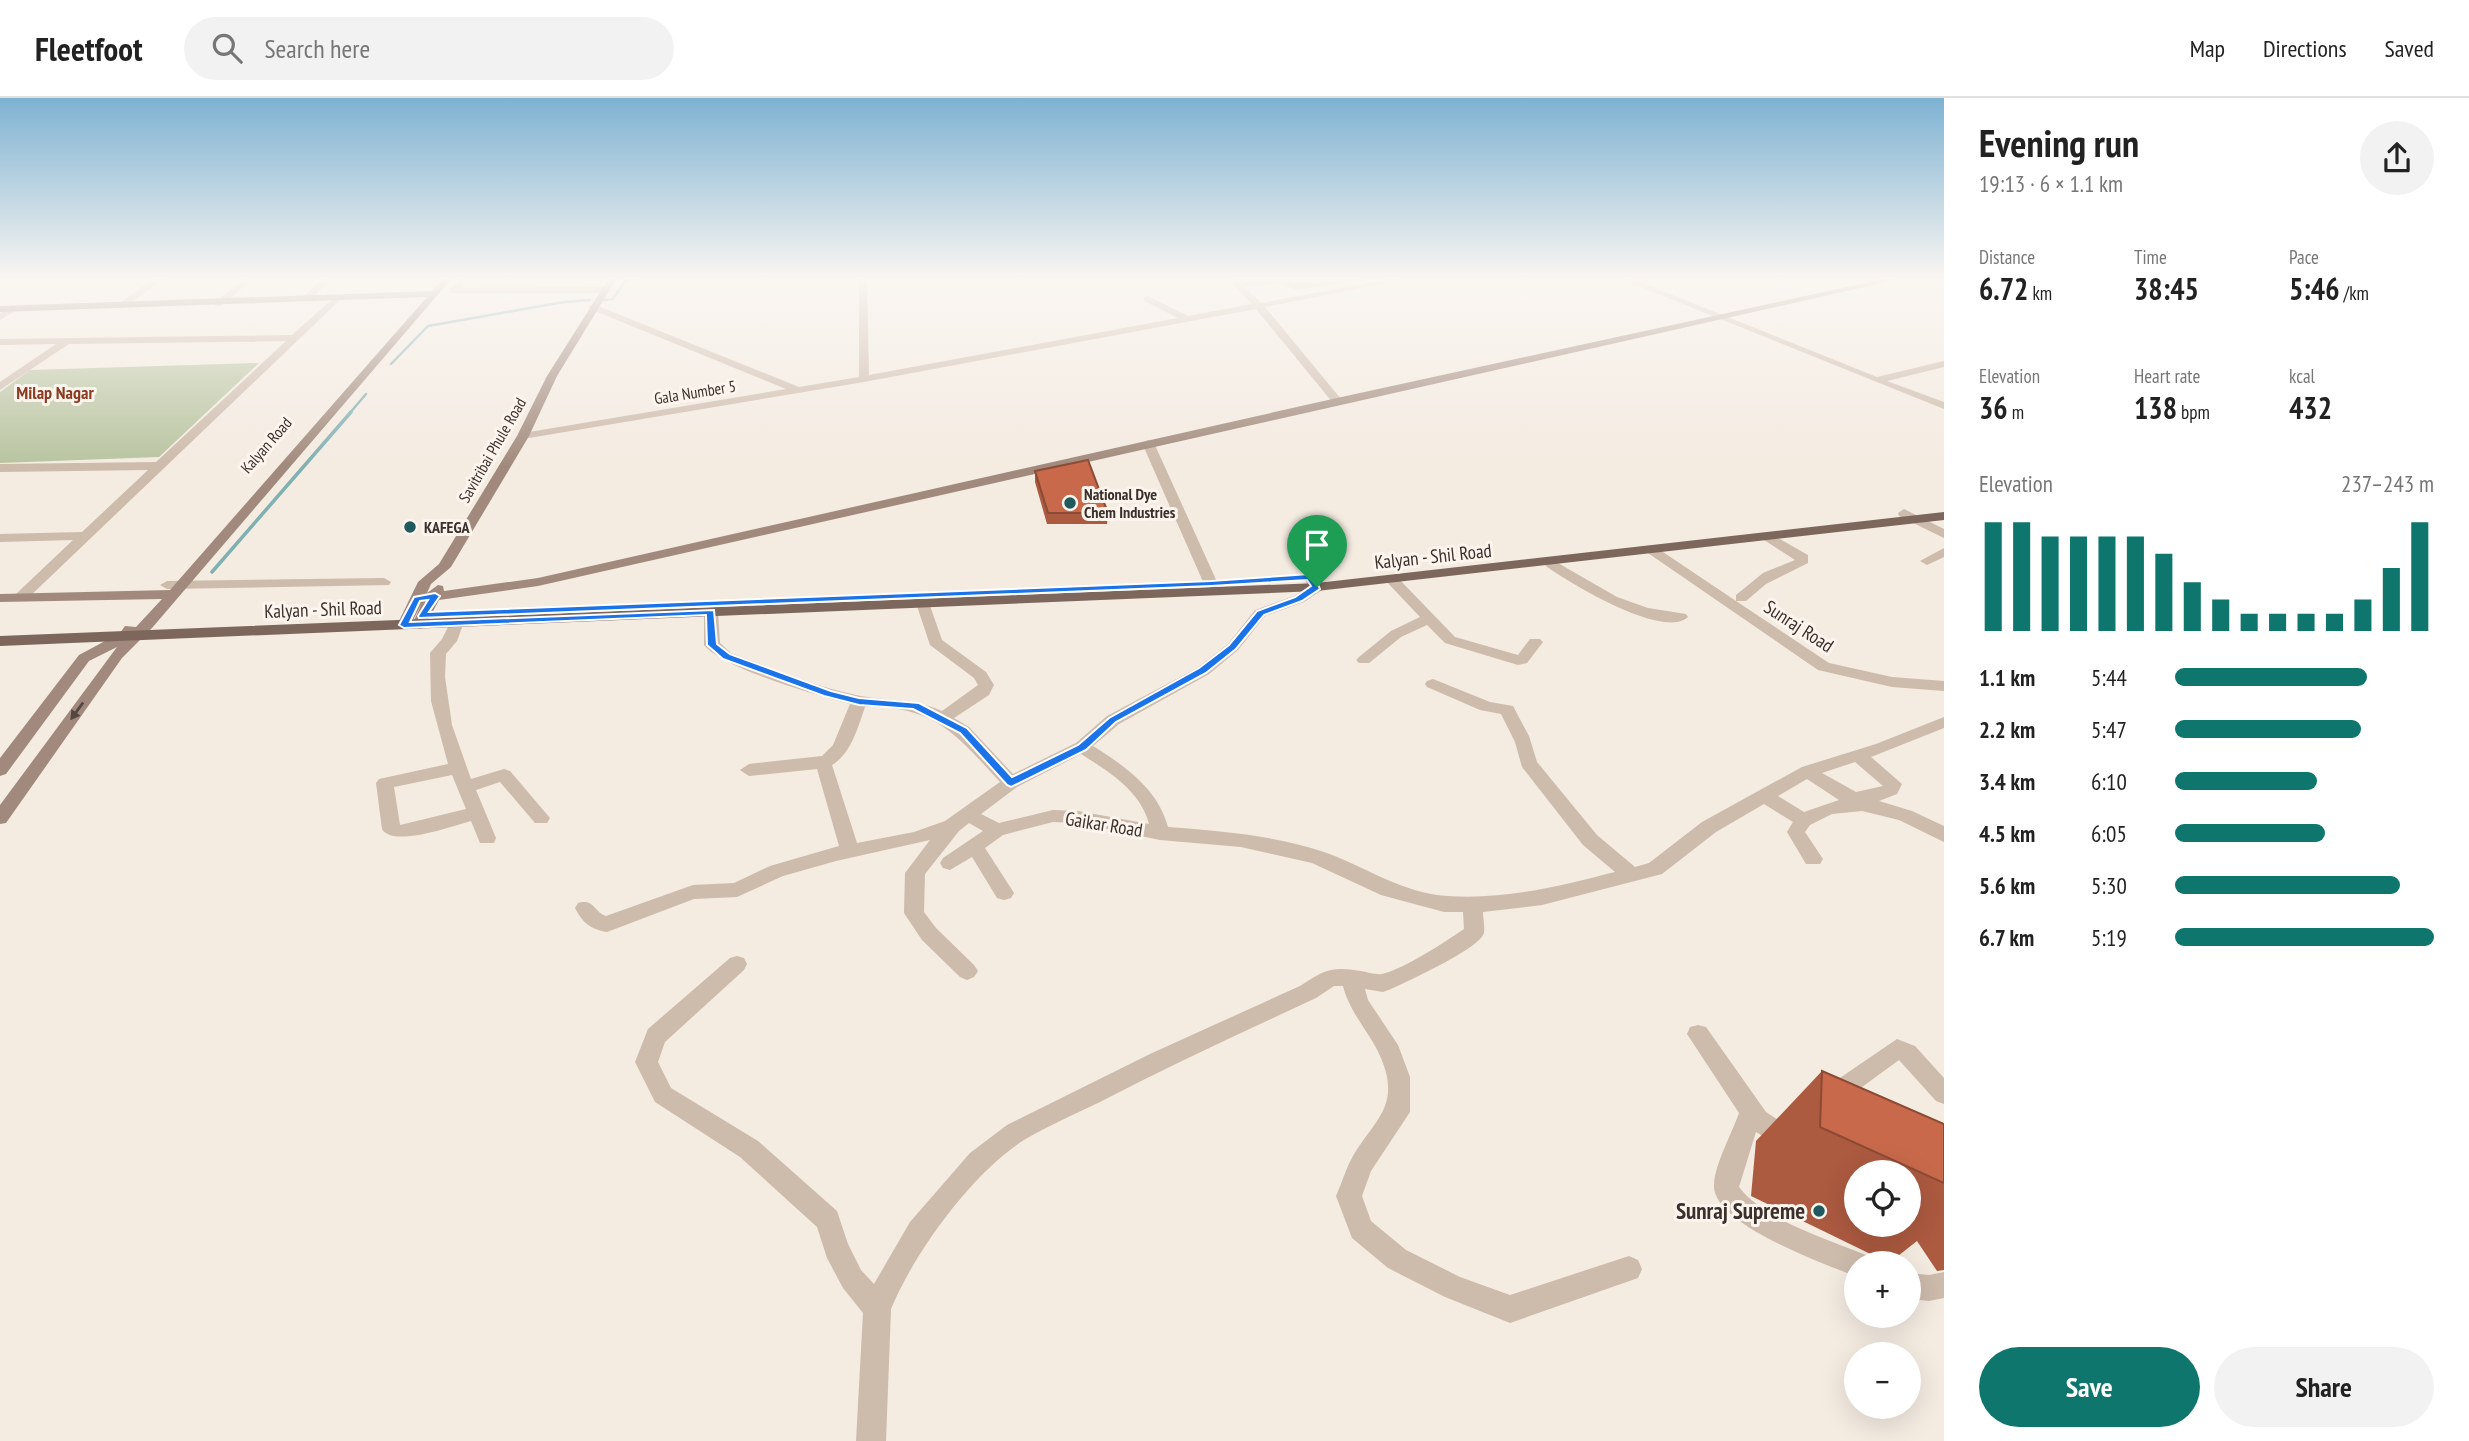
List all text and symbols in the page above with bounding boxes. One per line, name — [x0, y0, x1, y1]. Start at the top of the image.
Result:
search box — [184, 17, 674, 80]
text: Fleetfoot — [35, 27, 142, 70]
icon: search — [208, 29, 246, 67]
text: Search here — [264, 32, 370, 65]
text: Map — [2190, 33, 2225, 64]
text: Directions — [2263, 33, 2347, 64]
text: Saved — [2385, 33, 2434, 64]
text: Evening run — [1979, 118, 2139, 167]
button: share — [2360, 121, 2434, 195]
text: 19:13 · 6 × 1.1 km — [1979, 169, 2123, 198]
text: Distance — [1979, 245, 2035, 269]
text: Time — [2134, 245, 2167, 269]
text: Pace — [2289, 245, 2319, 269]
text: 6.72 — [1979, 269, 2028, 308]
text: 38:45 — [2134, 269, 2199, 308]
text: 5:46 — [2289, 269, 2340, 308]
text: km — [2028, 281, 2052, 305]
text: /km — [2340, 281, 2369, 305]
text: Elevation — [1979, 364, 2040, 388]
text: Heart rate — [2134, 364, 2200, 388]
text: kcal — [2289, 364, 2315, 388]
street label: Gala Number 5 — [653, 376, 737, 408]
district label: Milap Nagar — [16, 381, 94, 404]
text: 36 — [1979, 388, 2008, 427]
text: 138 — [2134, 388, 2177, 427]
text: 432 — [2289, 388, 2332, 427]
street label: Savitribai Phule Road — [454, 394, 530, 506]
text: m — [2008, 400, 2024, 424]
text: bpm — [2177, 400, 2210, 424]
street label: Kalyan Road — [236, 413, 296, 477]
text: Elevation — [1979, 469, 2053, 498]
text: 237–243 m — [2341, 469, 2434, 498]
place label: National Dye Chem Industries — [1084, 484, 1176, 522]
marker: National Dye Chem Industries — [1062, 495, 1078, 511]
pin — [1287, 515, 1347, 587]
place label: KAFEGA — [424, 517, 471, 537]
marker: KAFEGA — [402, 519, 418, 535]
icon: arrive — [1298, 526, 1336, 564]
street label: Kalyan - Shil Road — [1373, 538, 1493, 574]
street label: Kalyan - Shil Road — [264, 595, 382, 623]
street label: Sunraj Road — [1760, 595, 1838, 657]
text: 1.1 km — [1979, 663, 2035, 692]
text: 5:44 — [2091, 663, 2127, 692]
one-way arrow — [70, 702, 84, 720]
text: 2.2 km — [1979, 715, 2035, 744]
text: 5:47 — [2091, 715, 2127, 744]
text: 3.4 km — [1979, 767, 2035, 796]
text: 6:10 — [2091, 767, 2127, 796]
street label: Gaikar Road — [1064, 806, 1144, 842]
text: 4.5 km — [1979, 819, 2035, 848]
text: 6:05 — [2091, 819, 2127, 848]
text: 5.6 km — [1979, 871, 2035, 900]
text: 5:30 — [2091, 871, 2127, 900]
text: 6.7 km — [1979, 923, 2034, 952]
text: 5:19 — [2091, 923, 2127, 952]
map controls — [1844, 1160, 1921, 1419]
button: locate — [1844, 1160, 1921, 1237]
place label: Sunraj Supreme — [1676, 1196, 1805, 1225]
marker: Sunraj Supreme — [1811, 1203, 1827, 1219]
button: + — [1844, 1251, 1921, 1328]
button: − — [1844, 1342, 1921, 1419]
button: Save — [1979, 1347, 2200, 1427]
button: Share — [2214, 1347, 2434, 1427]

